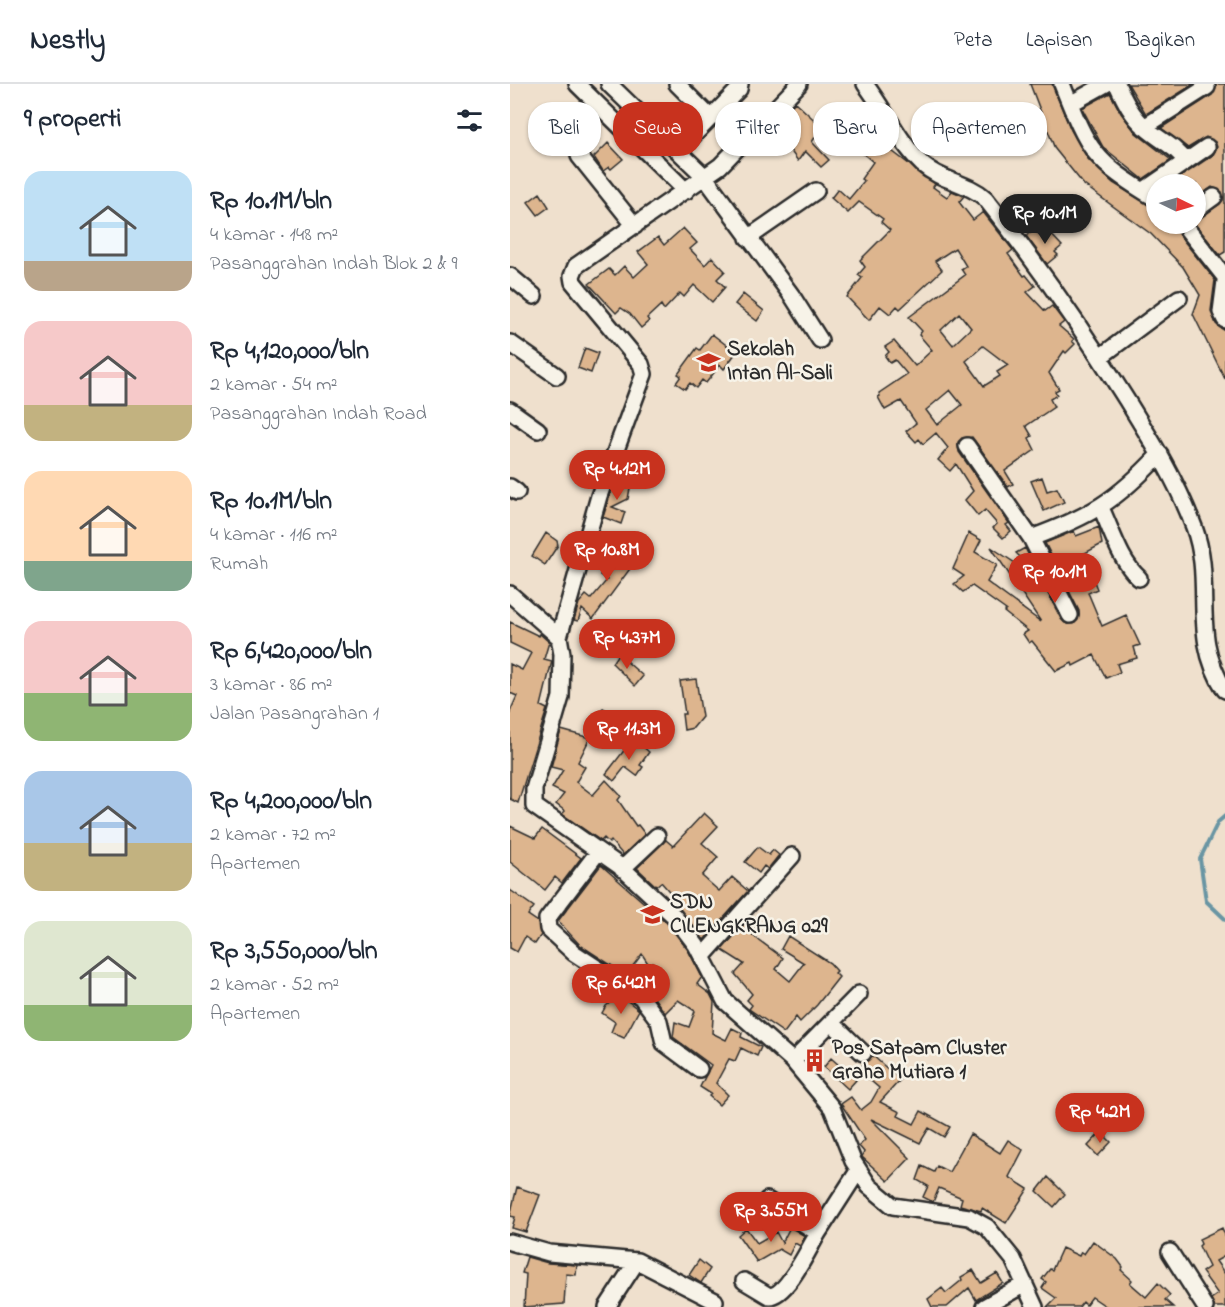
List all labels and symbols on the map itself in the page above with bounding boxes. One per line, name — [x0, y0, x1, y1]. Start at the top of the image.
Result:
north arrow — [1146, 174, 1206, 234]
pin: Rp 10.1M — [983, 194, 1107, 245]
place label: Sekolah Intan Al-Sali — [727, 335, 833, 389]
school or university icon: Sekolah Intan Al-Sali — [696, 349, 722, 375]
pin: Rp 4.12M — [555, 450, 679, 501]
pin: Rp 10.8M — [545, 531, 669, 582]
pin: Rp 10.1M — [993, 553, 1117, 604]
pin: Rp 4.37M — [565, 619, 689, 670]
pin: Rp 11.3M — [567, 710, 691, 761]
place label: SDN CILENGKRANG 029 — [670, 888, 828, 942]
school or university icon: SDN CILENGKRANG 029 — [639, 902, 665, 928]
pin: Rp 6.42M — [559, 964, 683, 1015]
place label: Pos Satpam Cluster Graha Mutiara 1 — [832, 1034, 1007, 1088]
building icon: Pos Satpam Cluster Graha Mutiara 1 — [801, 1048, 827, 1074]
pin: Rp 4.2M — [1045, 1093, 1155, 1144]
pin: Rp 3.55M — [709, 1192, 833, 1243]

